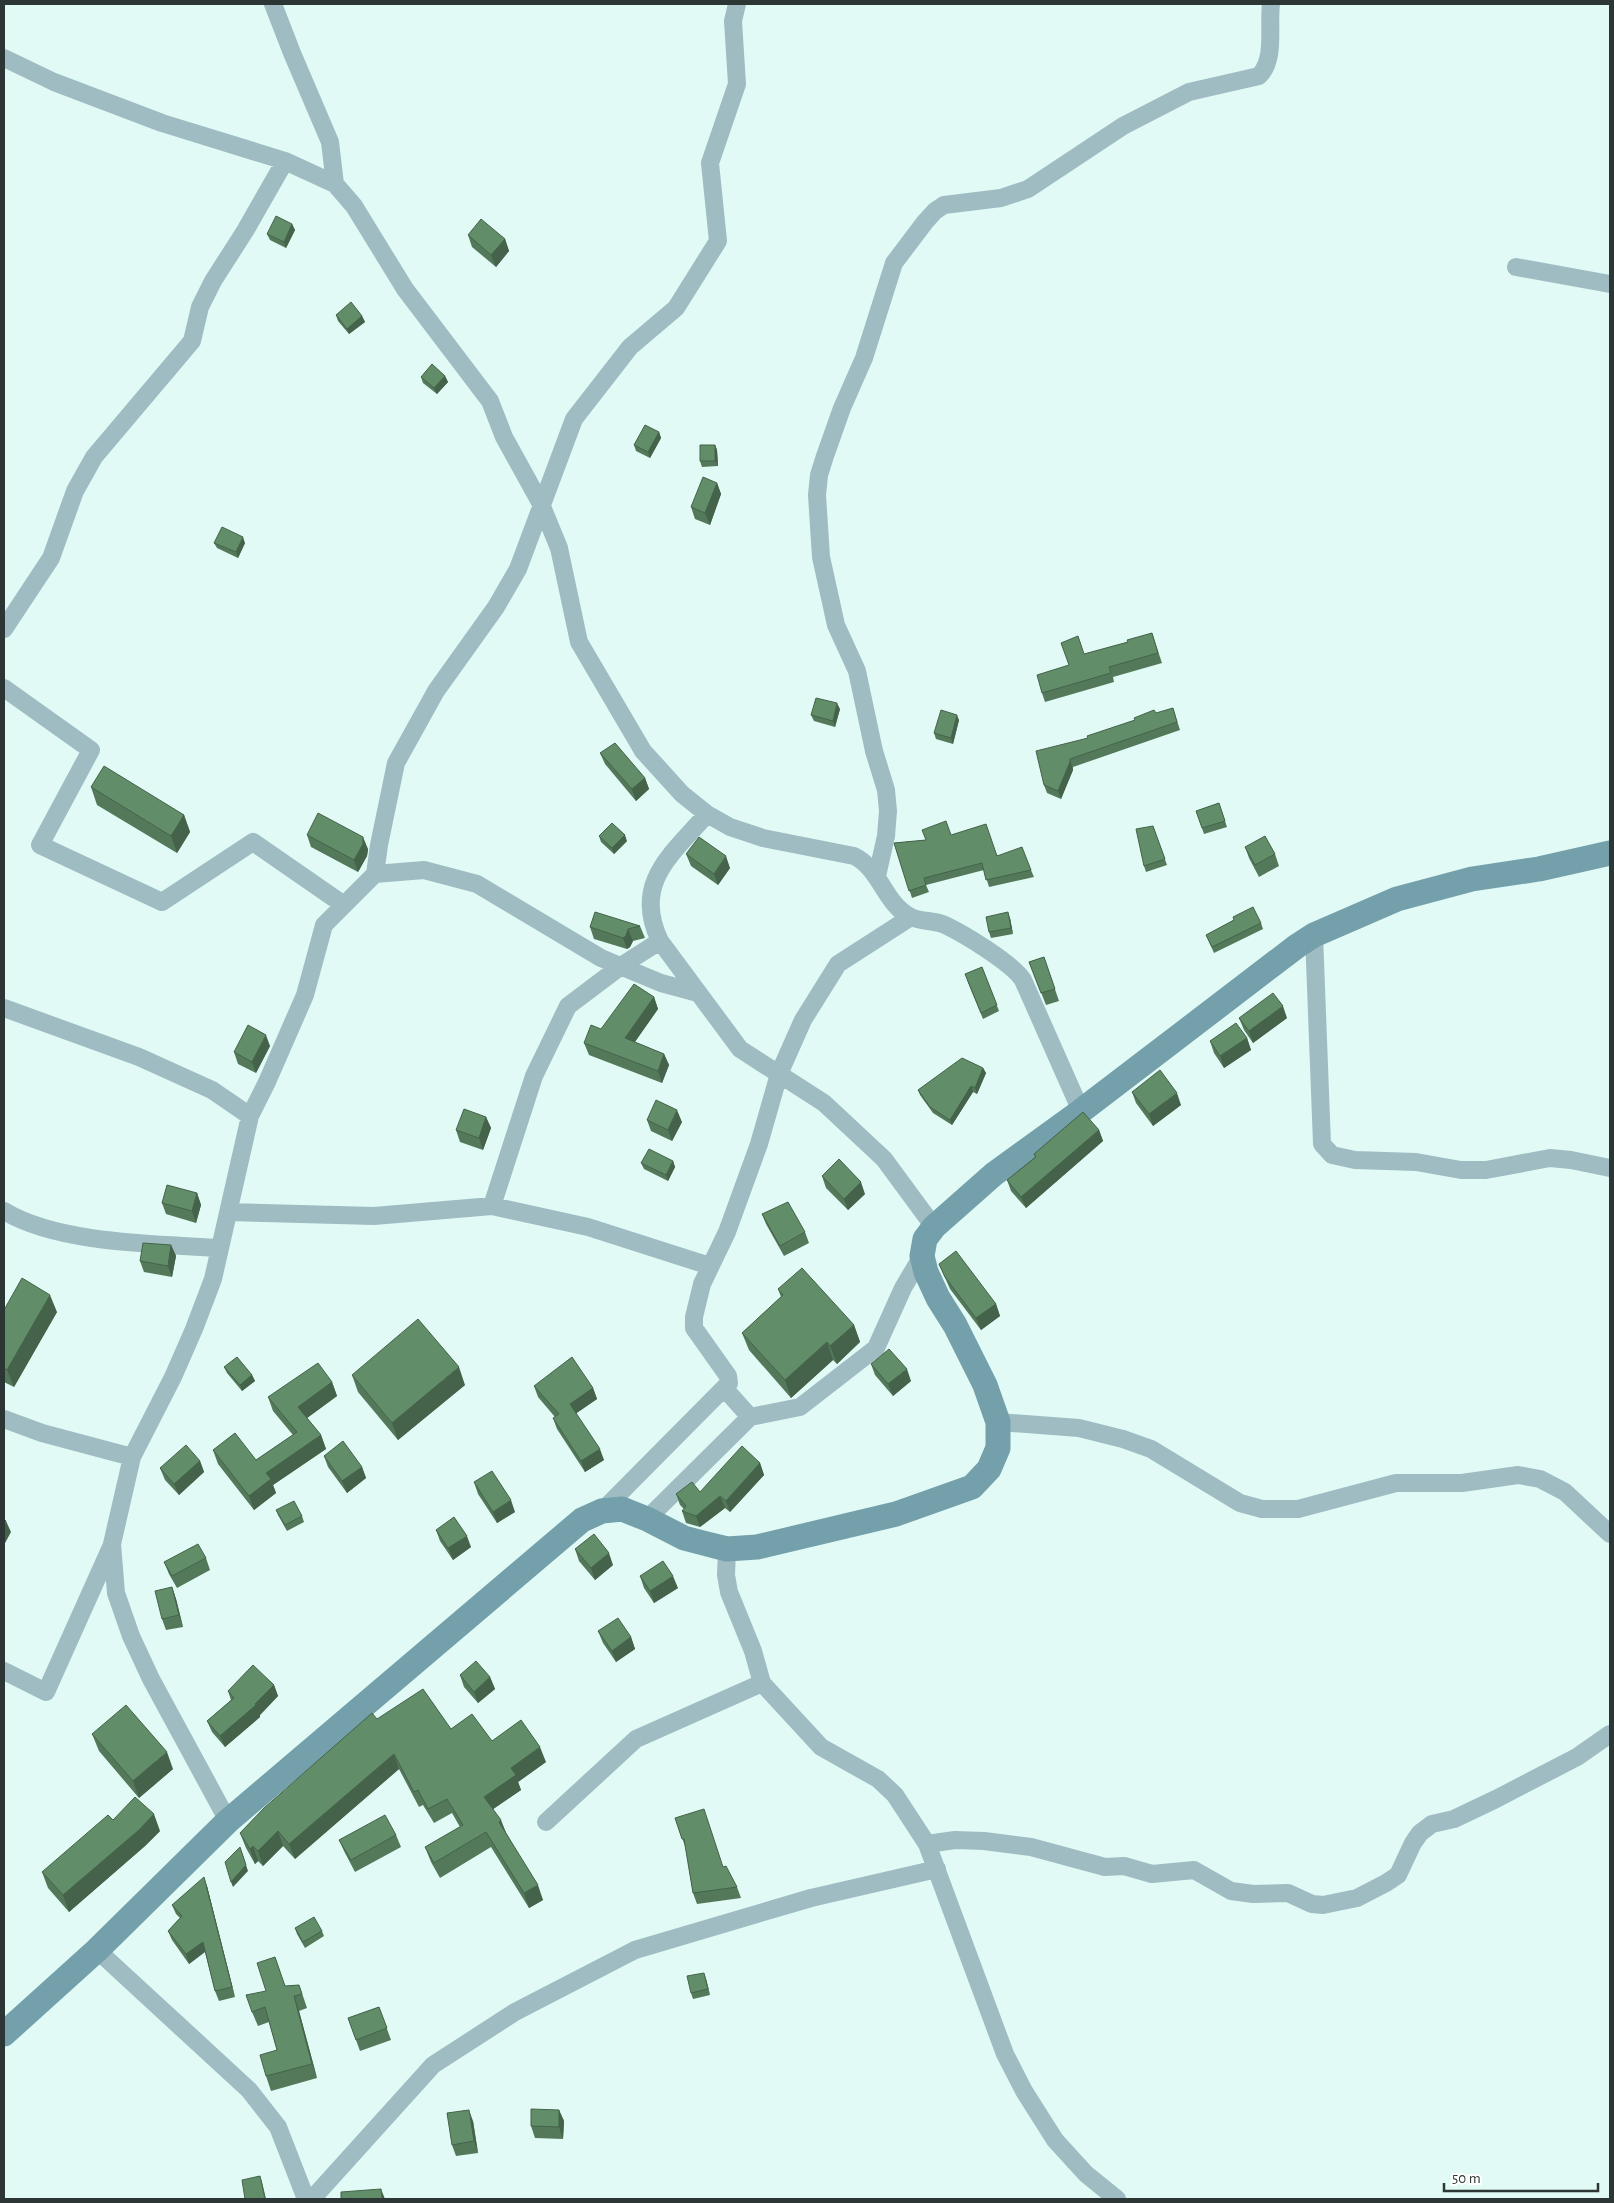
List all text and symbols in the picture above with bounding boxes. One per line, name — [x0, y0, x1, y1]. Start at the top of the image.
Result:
scale bar — [1444, 2160, 1598, 2192]
text: 50 m — [1452, 2171, 1481, 2186]

